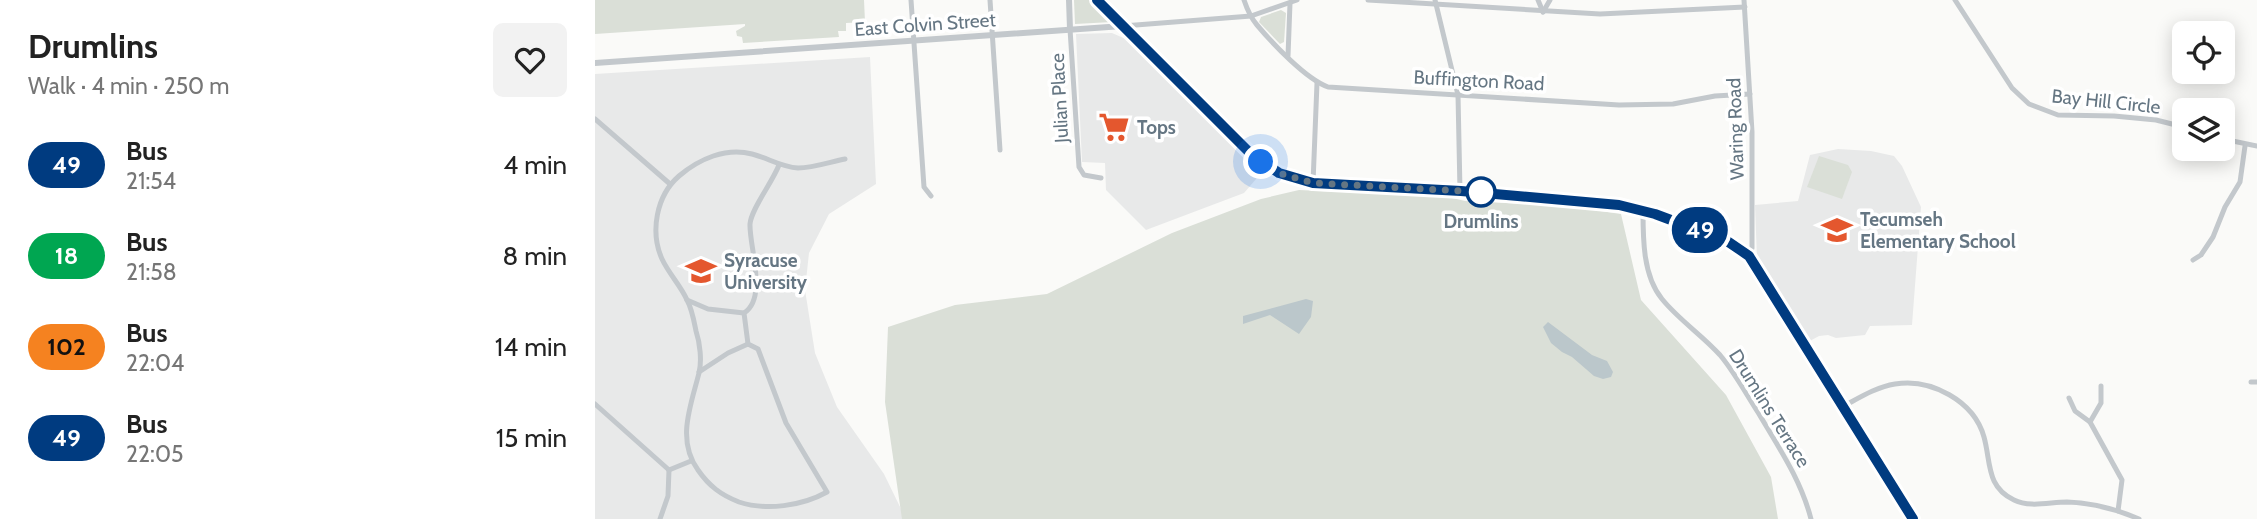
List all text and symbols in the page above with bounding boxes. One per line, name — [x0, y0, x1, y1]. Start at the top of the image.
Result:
street label: East Colvin Street — [854, 8, 997, 41]
map controls — [2172, 21, 2235, 161]
button: locate — [2172, 21, 2235, 84]
button: heart — [493, 23, 567, 97]
text: Drumlins — [28, 26, 158, 66]
street label: Julian Place — [1046, 52, 1073, 144]
street label: Buffington Road — [1413, 66, 1545, 95]
text: Walk · 4 min · 250 m — [28, 72, 230, 100]
street label: Waring Road — [1722, 78, 1749, 180]
street label: Bay Hill Circle — [2050, 84, 2162, 119]
button: layers — [2172, 98, 2235, 161]
supermarket icon: Tops — [1097, 110, 1131, 144]
place label: Tops — [1137, 116, 1176, 139]
text: Bus — [126, 135, 167, 167]
your location — [1243, 144, 1278, 179]
text: 4 min — [503, 149, 567, 181]
text: 49 — [52, 150, 81, 179]
text: 21:54 — [126, 167, 176, 195]
marker: Drumlins — [1466, 177, 1496, 207]
line badge: 49 — [1669, 207, 1731, 253]
place label: Tecumseh Elementary School — [1860, 208, 2016, 253]
place label: Drumlins — [1444, 210, 1518, 233]
school or university icon: Tecumseh Elementary School — [1820, 213, 1854, 247]
text: 49 — [1686, 215, 1714, 244]
text: Bus — [126, 226, 167, 258]
text: 8 min — [503, 240, 567, 272]
text: 18 — [55, 241, 78, 270]
place label: Syracuse University — [724, 249, 808, 294]
school or university icon: Syracuse University — [684, 254, 718, 288]
text: 21:58 — [126, 258, 177, 286]
text: Bus — [126, 317, 167, 349]
text: 14 min — [495, 331, 567, 363]
text: 102 — [47, 332, 86, 361]
street label: Drumlins Terrace — [1724, 345, 1815, 472]
text: 22:04 — [126, 349, 184, 377]
text: Bus — [126, 408, 167, 440]
text: 15 min — [496, 422, 567, 454]
text: 49 — [52, 423, 81, 452]
text: 22:05 — [126, 440, 183, 468]

